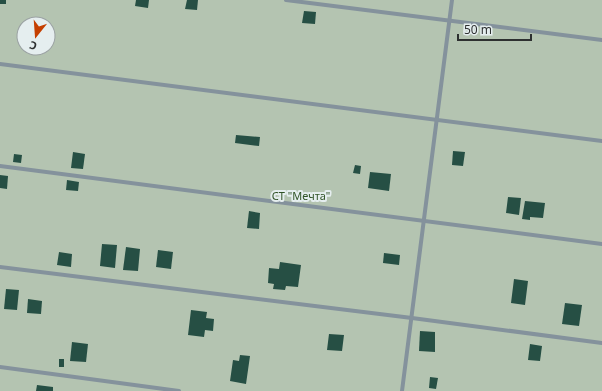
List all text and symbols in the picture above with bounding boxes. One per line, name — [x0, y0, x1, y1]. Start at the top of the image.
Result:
north arrow — [16, 16, 56, 56]
scale bar — [458, 16, 531, 42]
text: 50 m — [464, 21, 492, 38]
text: С — [27, 38, 39, 54]
park label: СТ "Мечта" — [272, 188, 330, 203]

